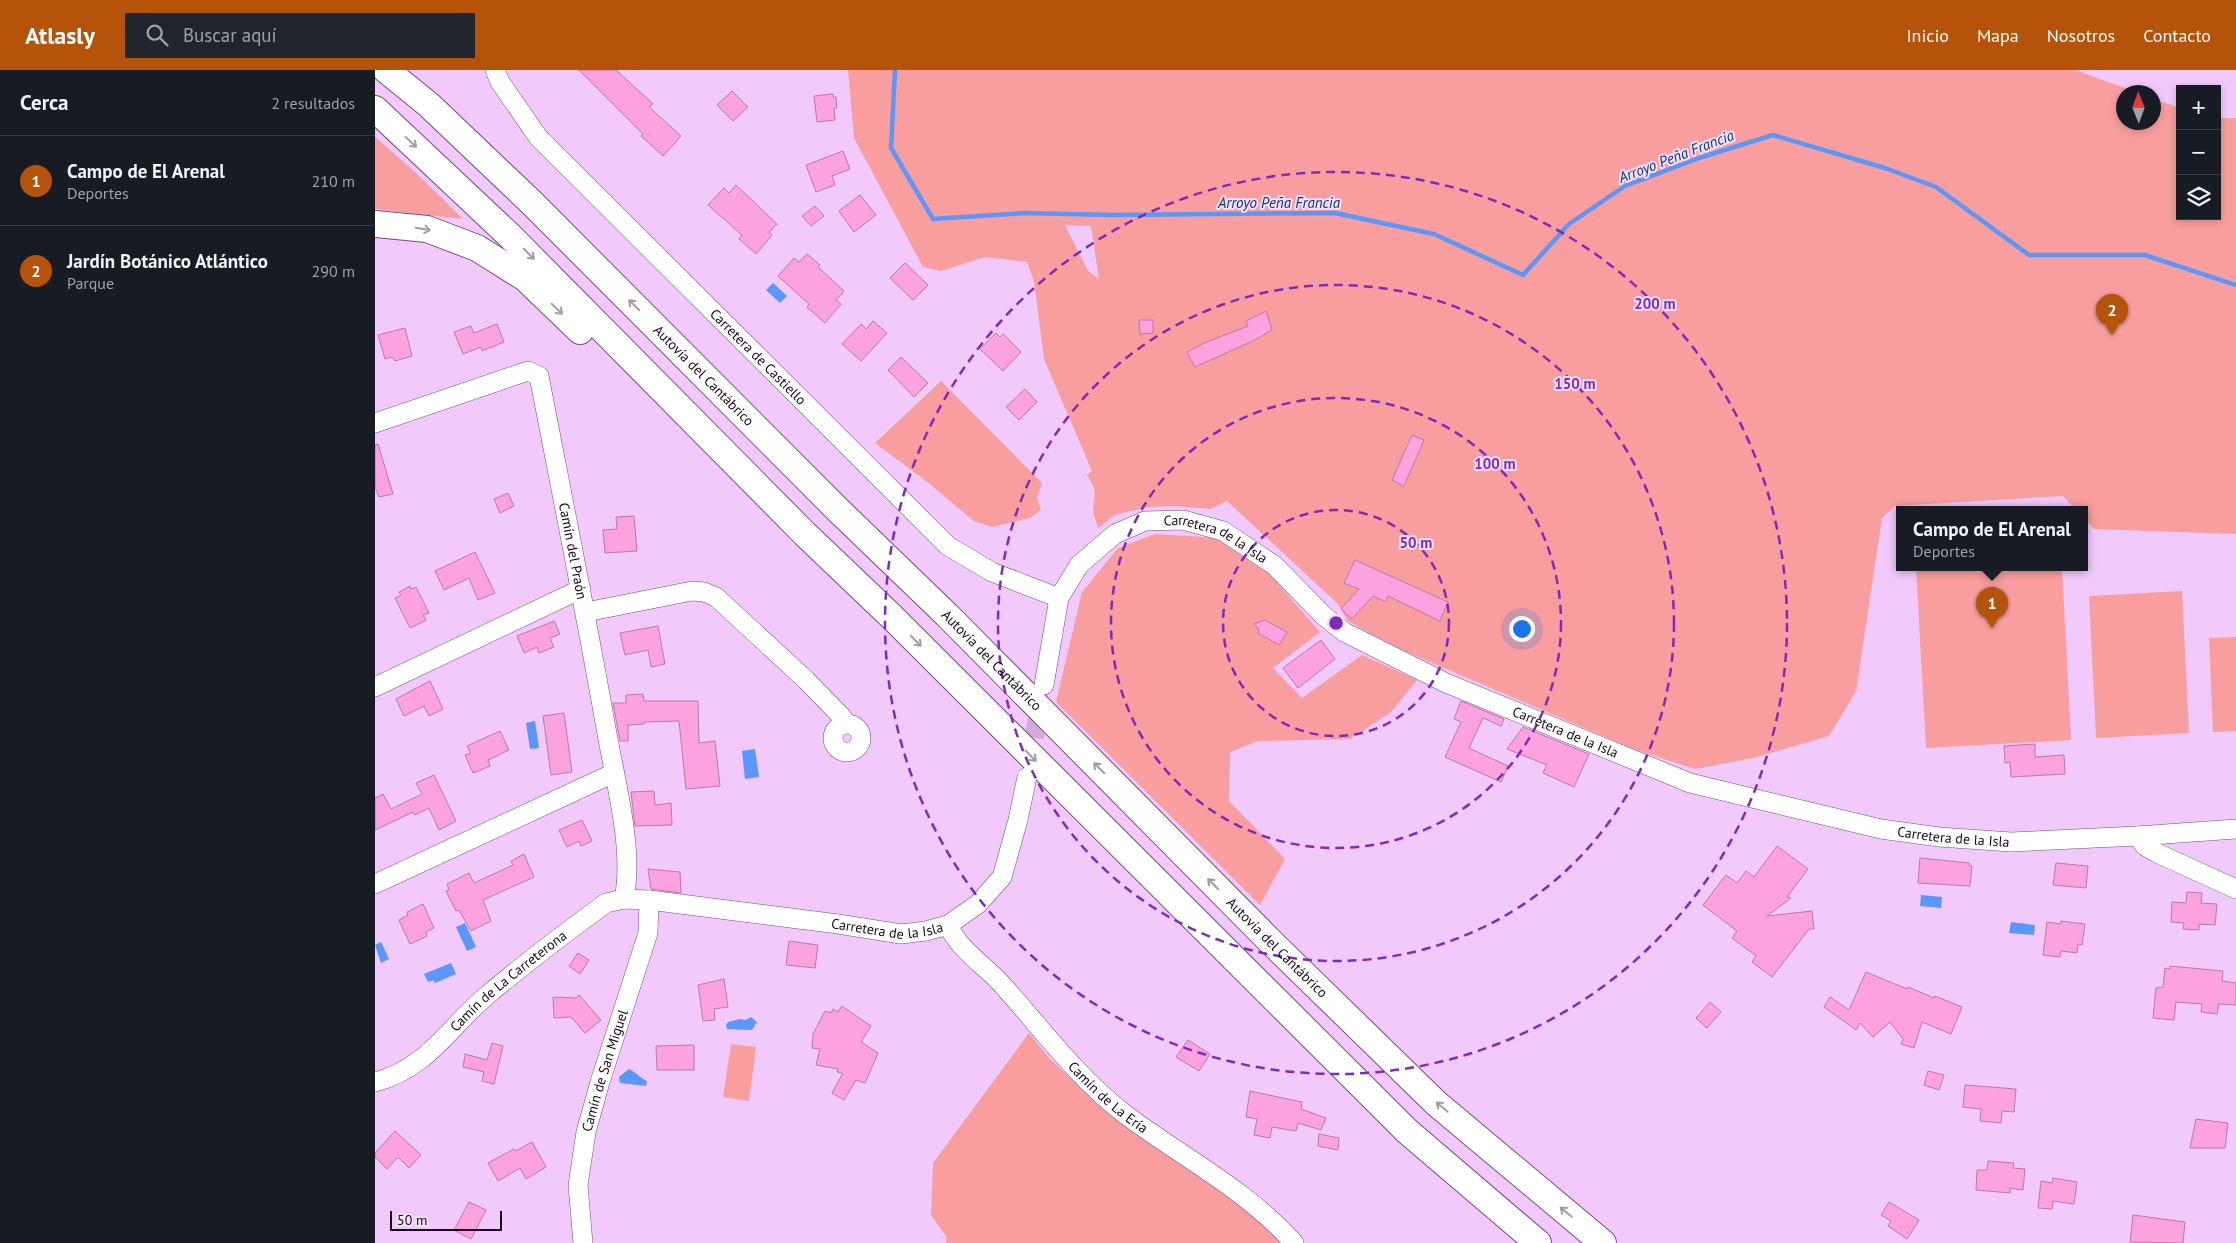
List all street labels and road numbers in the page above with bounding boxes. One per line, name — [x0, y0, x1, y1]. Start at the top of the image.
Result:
street label: Carretera de Castiello — [706, 305, 810, 409]
street label: Autovía del Cantábrico — [650, 321, 758, 430]
street label: Camín del Praón — [555, 501, 591, 601]
street label: Carretera de la Isla — [1163, 511, 1271, 567]
street label: Autovía del Cantábrico — [938, 606, 1046, 714]
street label: Carretera de la Isla — [1510, 702, 1621, 762]
street label: Carretera de la Isla — [1896, 822, 2010, 851]
street label: Autovía del Cantábrico — [1223, 894, 1332, 1001]
street label: Carretera de la Isla — [830, 914, 945, 943]
street label: Camín de La Carreterona — [446, 926, 570, 1035]
street label: Camín de San Miguel — [578, 1007, 632, 1134]
street label: Camín de La Ería — [1064, 1058, 1151, 1137]

